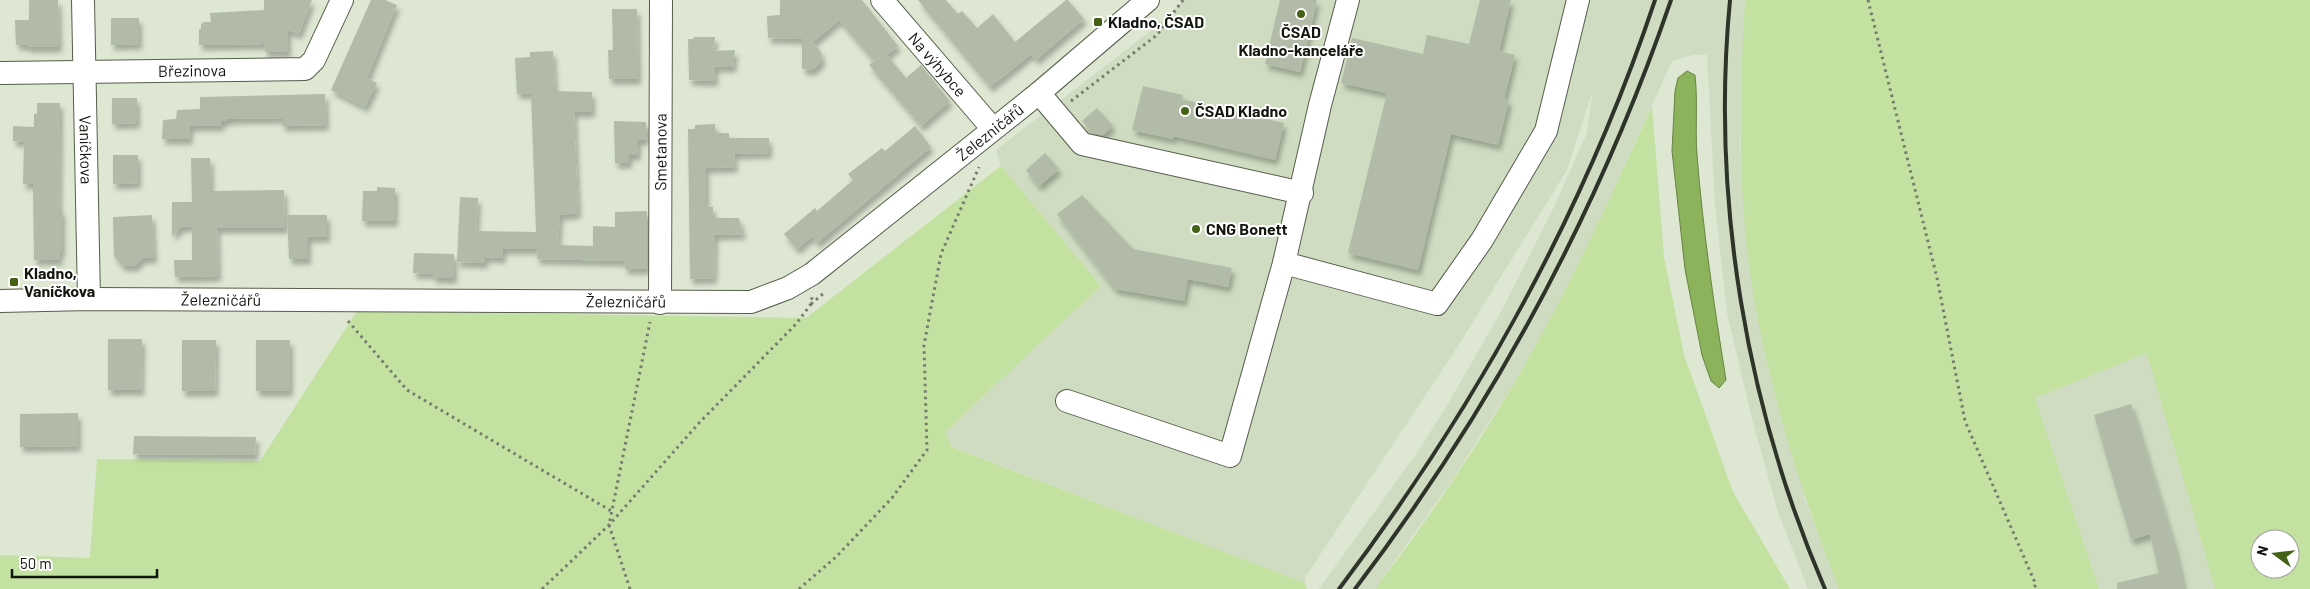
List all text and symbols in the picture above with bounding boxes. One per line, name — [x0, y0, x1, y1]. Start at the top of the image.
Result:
marker: ČSAD Kladno-kanceláře — [1295, 8, 1307, 20]
place label: Kladno, ČSAD — [1108, 12, 1204, 31]
marker: Kladno, ČSAD — [1092, 16, 1104, 28]
place label: ČSAD Kladno-kanceláře — [1238, 22, 1364, 59]
street label: Na výhybce — [905, 28, 971, 100]
street label: Březinova — [158, 60, 226, 80]
street label: Železničářů — [952, 99, 1027, 164]
place label: ČSAD Kladno — [1195, 101, 1287, 120]
marker: ČSAD Kladno — [1179, 105, 1191, 117]
street label: Smetanova — [650, 113, 670, 191]
street label: Vaníčkova — [76, 115, 97, 185]
place label: CNG Bonett — [1206, 219, 1288, 238]
marker: CNG Bonett — [1190, 223, 1202, 235]
place label: Kladno, Vaníčkova — [24, 263, 95, 300]
marker: Kladno, Vaníčkova — [8, 276, 20, 288]
street label: Železničářů — [181, 289, 261, 309]
street label: Železničářů — [586, 291, 666, 311]
north arrow — [2250, 529, 2300, 579]
text: N — [2253, 544, 2271, 557]
scale bar — [12, 546, 158, 578]
text: 50 m — [20, 554, 52, 572]

